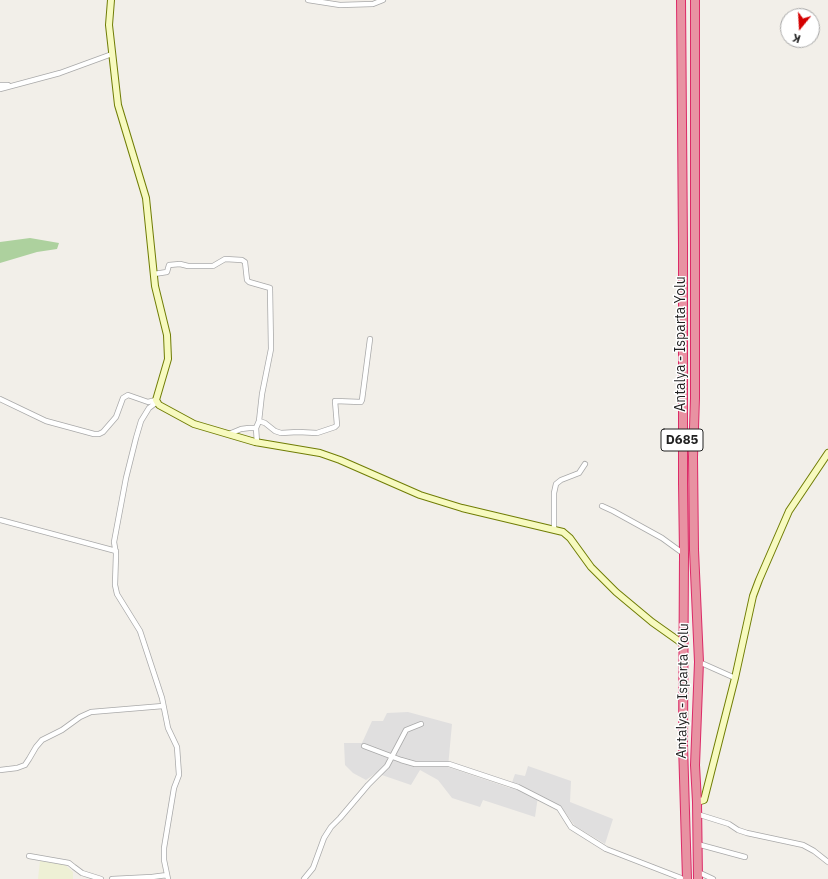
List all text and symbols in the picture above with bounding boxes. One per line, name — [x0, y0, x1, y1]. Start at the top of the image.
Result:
north arrow — [780, 8, 820, 48]
text: K — [791, 31, 802, 46]
street label: Antalya - Isparta Yolu — [673, 276, 689, 412]
road number: D685 — [661, 429, 703, 451]
street label: Antalya - Isparta Yolu — [673, 623, 693, 759]

